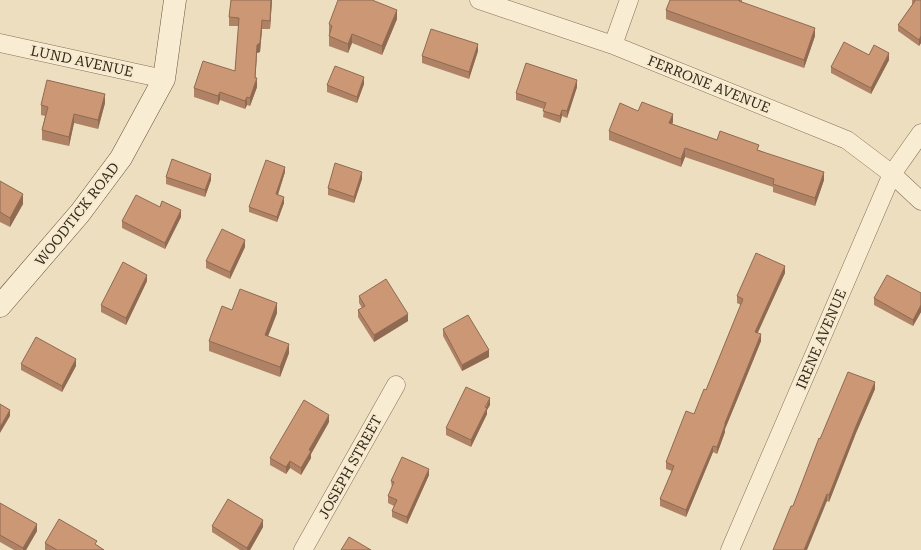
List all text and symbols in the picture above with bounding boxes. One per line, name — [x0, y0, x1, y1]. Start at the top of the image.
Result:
street label: LUND AVENUE — [29, 42, 135, 80]
street label: FERRONE AVENUE — [645, 52, 773, 116]
street label: WOODTICK ROAD — [32, 159, 122, 269]
street label: IRENE AVENUE — [793, 287, 849, 391]
street label: JOSEPH STREET — [315, 413, 385, 521]

